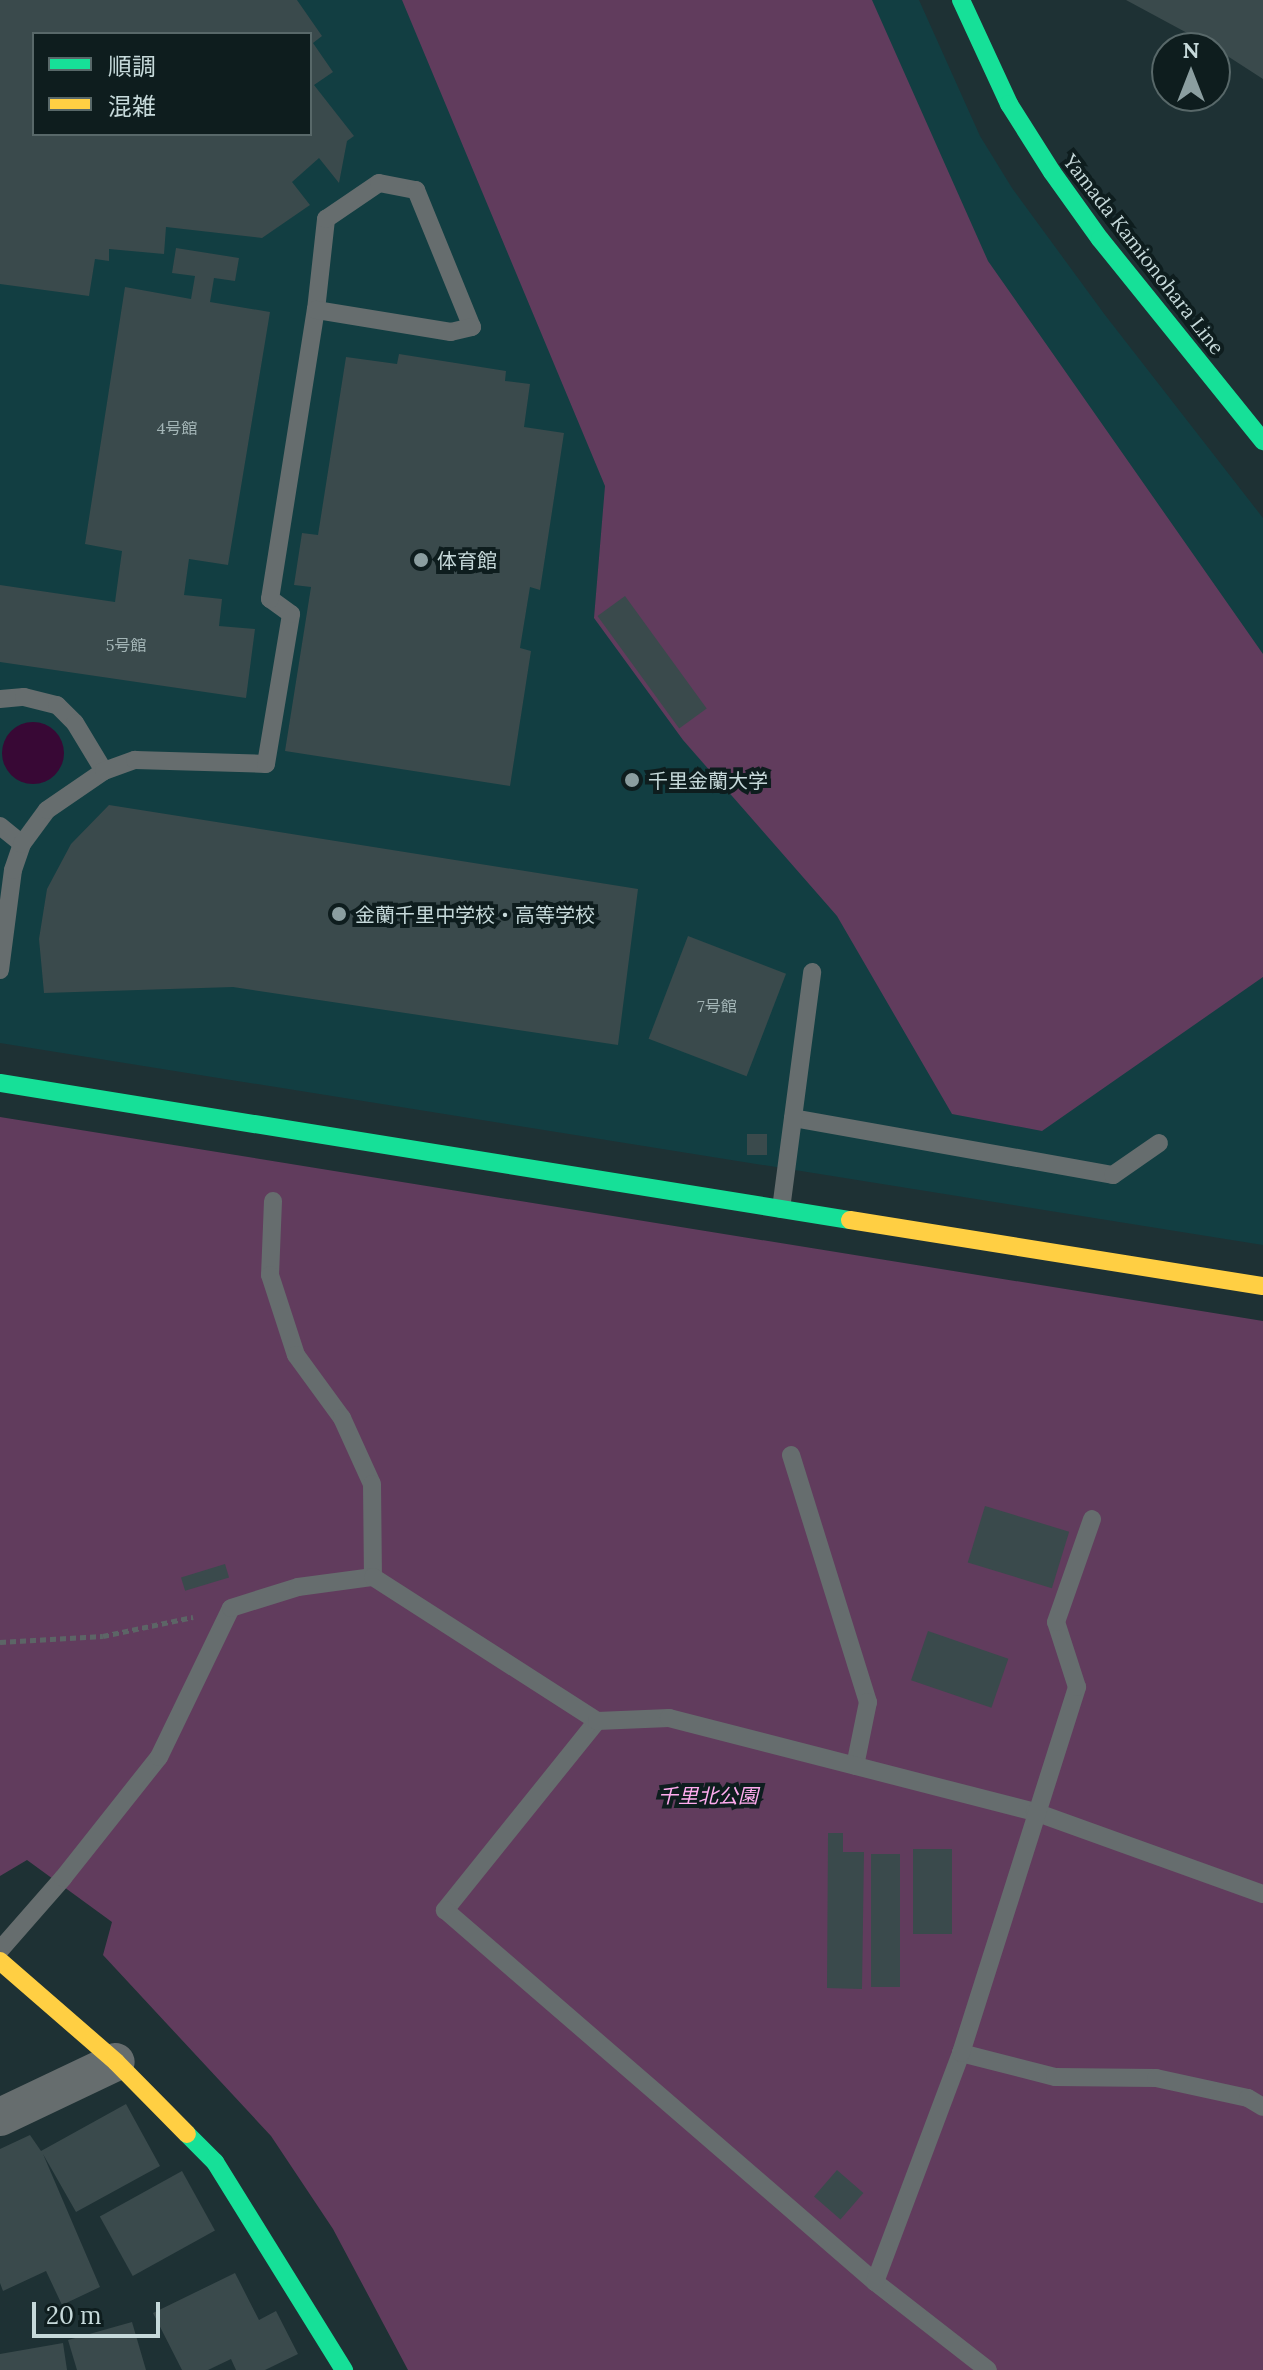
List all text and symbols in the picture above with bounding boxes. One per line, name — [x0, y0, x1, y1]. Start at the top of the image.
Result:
legend — [32, 32, 312, 136]
north arrow — [1151, 32, 1231, 112]
text: N — [1182, 36, 1200, 64]
text: 順調 — [108, 51, 156, 82]
text: 混雑 — [108, 91, 156, 122]
street label: Yamada Kamionohara Line — [1058, 149, 1230, 359]
house number: 4号館 — [157, 418, 197, 438]
place label: 体育館 — [437, 548, 497, 572]
marker: 体育館 — [412, 551, 430, 569]
house number: 5号館 — [106, 635, 146, 655]
place label: 千里金蘭大学 — [648, 768, 768, 792]
marker: 千里金蘭大学 — [623, 771, 641, 789]
place label: 金蘭千里中学校・高等学校 — [355, 902, 595, 926]
marker: 金蘭千里中学校・高等学校 — [330, 905, 348, 923]
house number: 7号館 — [697, 996, 737, 1016]
park label: 千里北公園 — [658, 1783, 758, 1807]
scale bar — [36, 2286, 164, 2336]
text: 20 m — [46, 2300, 102, 2331]

